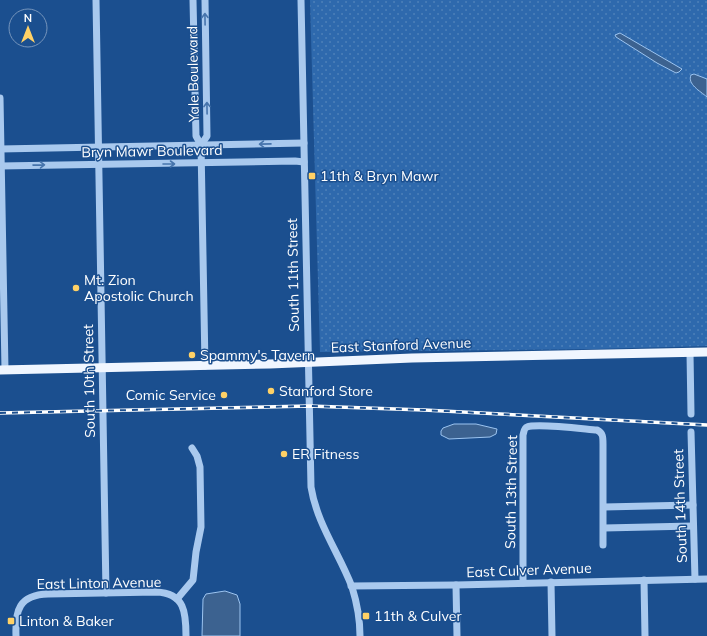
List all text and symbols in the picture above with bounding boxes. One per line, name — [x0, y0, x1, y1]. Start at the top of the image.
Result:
north arrow — [8, 8, 48, 48]
text: N — [24, 11, 32, 25]
one-way arrow — [201, 13, 209, 26]
street label: Yale Boulevard — [183, 26, 203, 123]
one-way arrow — [203, 102, 211, 115]
one-way arrow — [259, 140, 272, 148]
street label: Bryn Mawr Boulevard — [81, 141, 223, 161]
one-way arrow — [162, 160, 175, 168]
one-way arrow — [32, 162, 45, 169]
place label: 11th & Bryn Mawr — [320, 167, 439, 185]
marker: 11th & Bryn Mawr — [307, 171, 317, 181]
street label: South 11th Street — [283, 218, 303, 332]
place label: Mt. Zion Apostolic Church — [84, 271, 194, 305]
marker: Mt. Zion Apostolic Church — [71, 283, 81, 293]
street label: South 10th Street — [79, 324, 99, 438]
street label: East Stanford Avenue — [330, 334, 472, 356]
place label: Spammy's Tavern — [200, 346, 315, 364]
marker: Spammy's Tavern — [187, 350, 197, 360]
place label: Stanford Store — [279, 382, 373, 400]
place label: Comic Service — [126, 386, 216, 404]
marker: Stanford Store — [266, 386, 276, 396]
marker: Comic Service — [219, 390, 229, 400]
street label: South 13th Street — [501, 435, 521, 549]
place label: ER Fitness — [292, 445, 359, 463]
marker: ER Fitness — [279, 449, 289, 459]
street label: South 14th Street — [669, 449, 691, 563]
street label: East Culver Avenue — [466, 559, 592, 581]
street label: East Linton Avenue — [37, 573, 161, 593]
place label: 11th & Culver — [374, 607, 462, 625]
marker: 11th & Culver — [361, 611, 371, 621]
place label: Linton & Baker — [19, 612, 114, 630]
marker: Linton & Baker — [6, 616, 16, 626]

